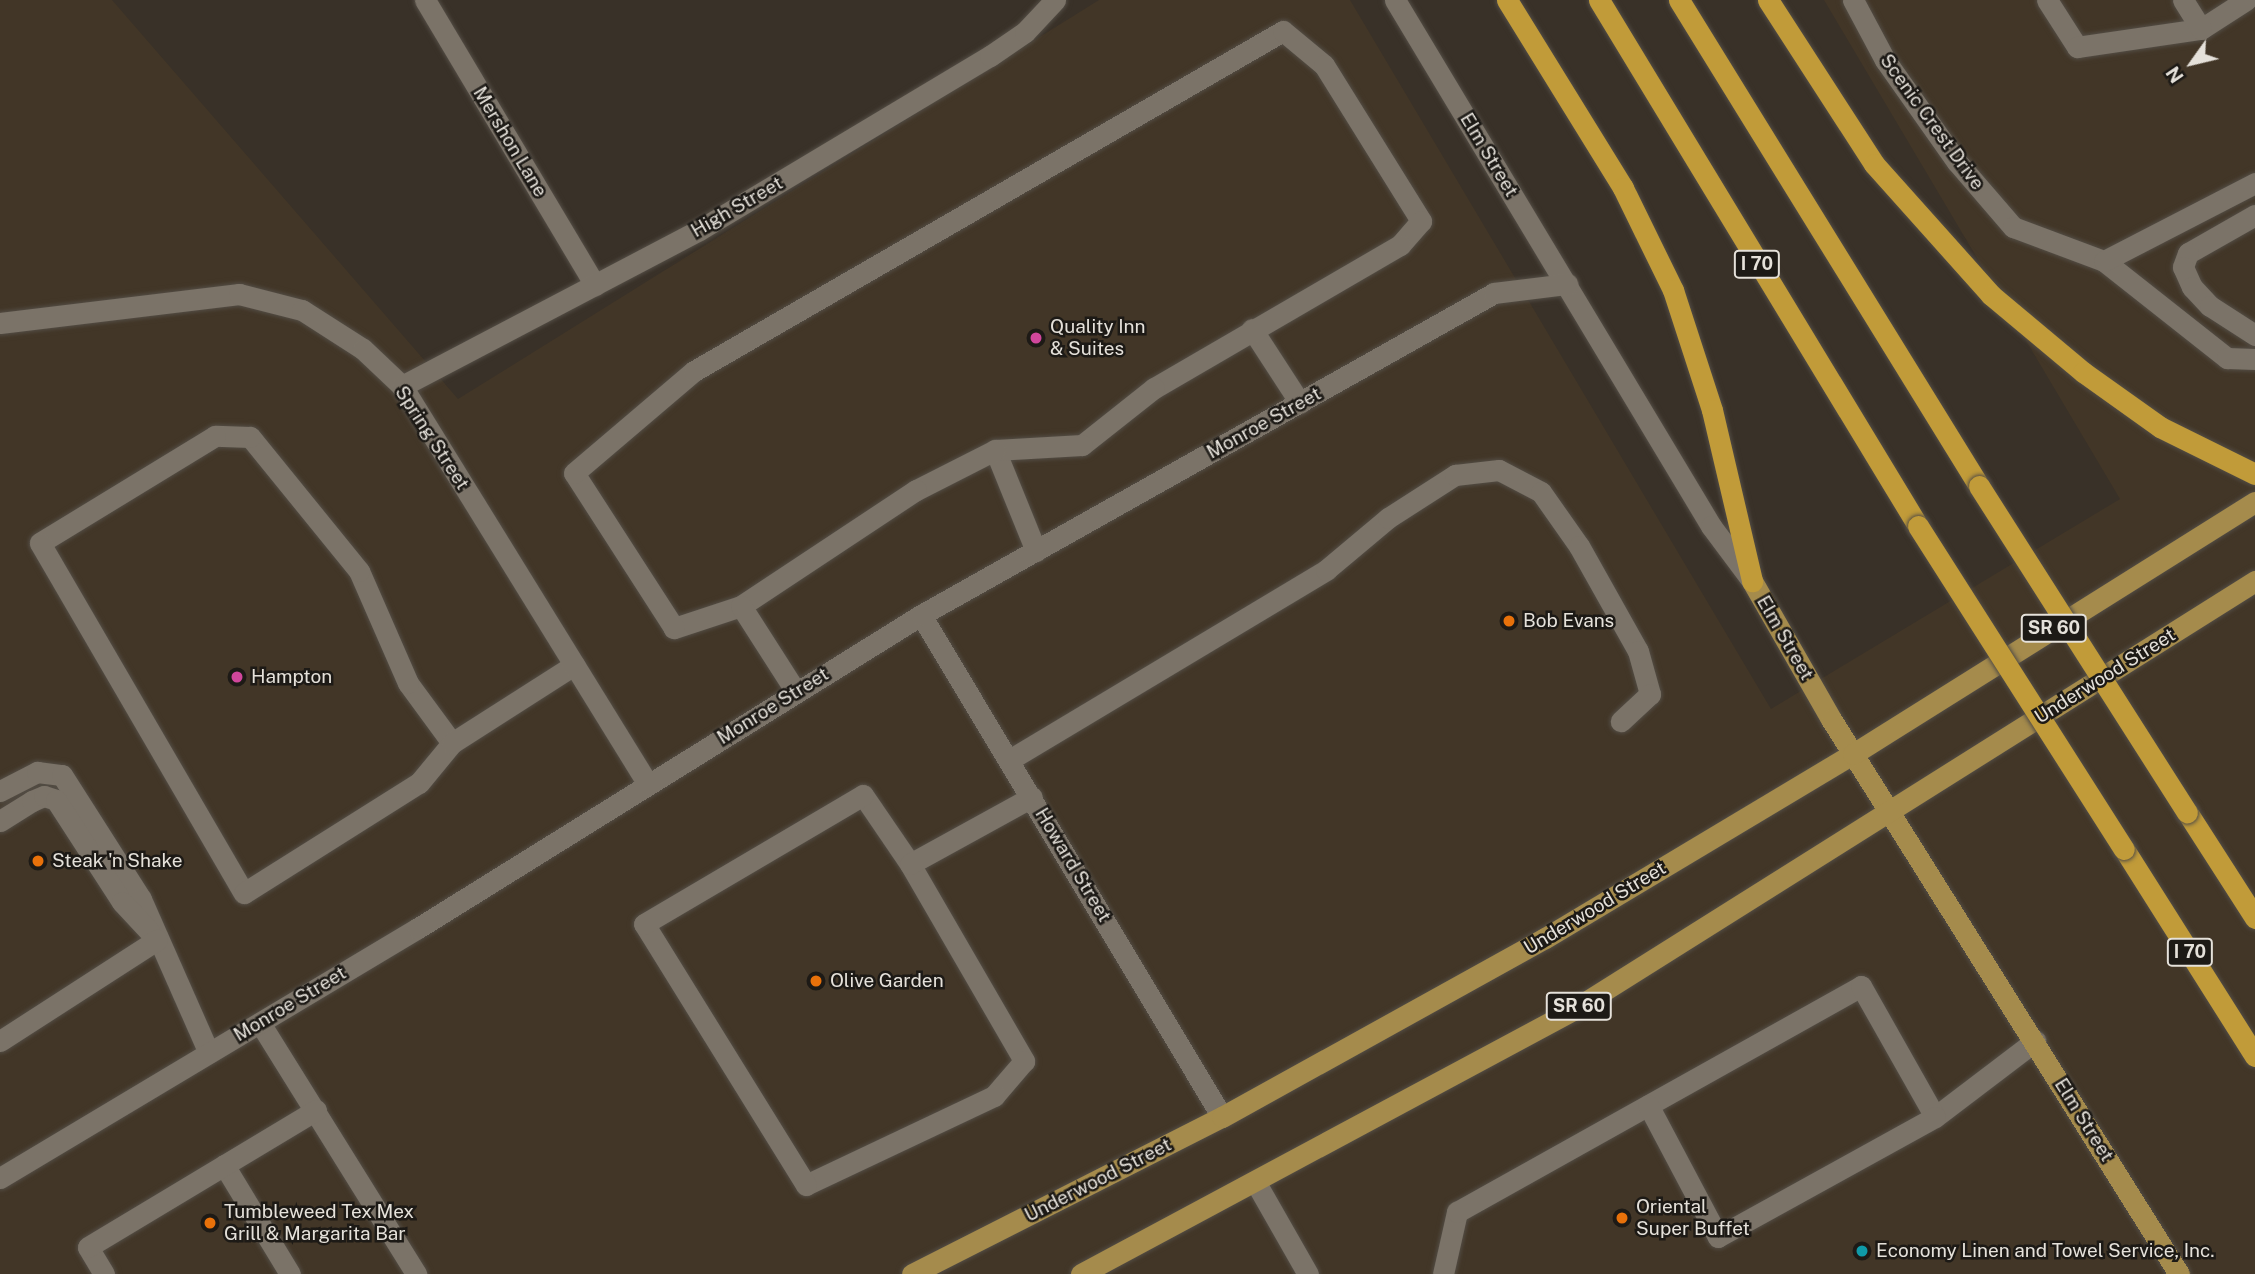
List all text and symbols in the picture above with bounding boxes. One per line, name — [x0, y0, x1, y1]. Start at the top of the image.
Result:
north arrow — [2157, 28, 2227, 98]
street label: Scenic Crest Drive — [1875, 50, 1989, 194]
text: N — [2161, 62, 2188, 87]
street label: Mershon Lane — [468, 83, 552, 201]
street label: Elm Street — [1455, 109, 1523, 201]
street label: High Street — [687, 172, 787, 242]
road number: I 70 — [1732, 250, 1782, 278]
place label: Quality Inn & Suites — [1050, 316, 1146, 360]
marker: Quality Inn & Suites — [1028, 330, 1044, 346]
street label: Spring Street — [390, 382, 474, 494]
street label: Monroe Street — [1203, 382, 1325, 464]
street label: Elm Street — [1752, 592, 1818, 684]
place label: Bob Evans — [1523, 610, 1614, 632]
marker: Bob Evans — [1501, 613, 1517, 629]
road number: SR 60 — [2021, 614, 2087, 642]
street label: Underwood Street — [2030, 624, 2180, 728]
street label: Monroe Street — [713, 663, 833, 749]
place label: Hampton — [251, 666, 332, 688]
marker: Hampton — [229, 669, 245, 685]
street label: Howard Street — [1030, 804, 1116, 926]
place label: Steak 'n Shake — [52, 850, 183, 872]
marker: Steak 'n Shake — [30, 853, 46, 869]
street label: Underwood Street — [1520, 857, 1670, 959]
road number: I 70 — [2166, 937, 2214, 967]
street label: Monroe Street — [230, 961, 350, 1047]
place label: Olive Garden — [830, 970, 944, 992]
marker: Olive Garden — [808, 973, 824, 989]
road number: SR 60 — [1546, 992, 1612, 1021]
street label: Elm Street — [2049, 1074, 2119, 1166]
street label: Underwood Street — [1021, 1133, 1175, 1227]
place label: Oriental Super Buffet — [1636, 1196, 1750, 1240]
place label: Tumbleweed Tex Mex Grill & Margarita Bar — [224, 1201, 414, 1245]
marker: Oriental Super Buffet — [1614, 1210, 1630, 1226]
marker: Tumbleweed Tex Mex Grill & Margarita Bar — [202, 1215, 218, 1231]
place label: Economy Linen and Towel Service, Inc. — [1876, 1240, 2215, 1262]
marker: Economy Linen and Towel Service, Inc. — [1854, 1243, 1870, 1259]

